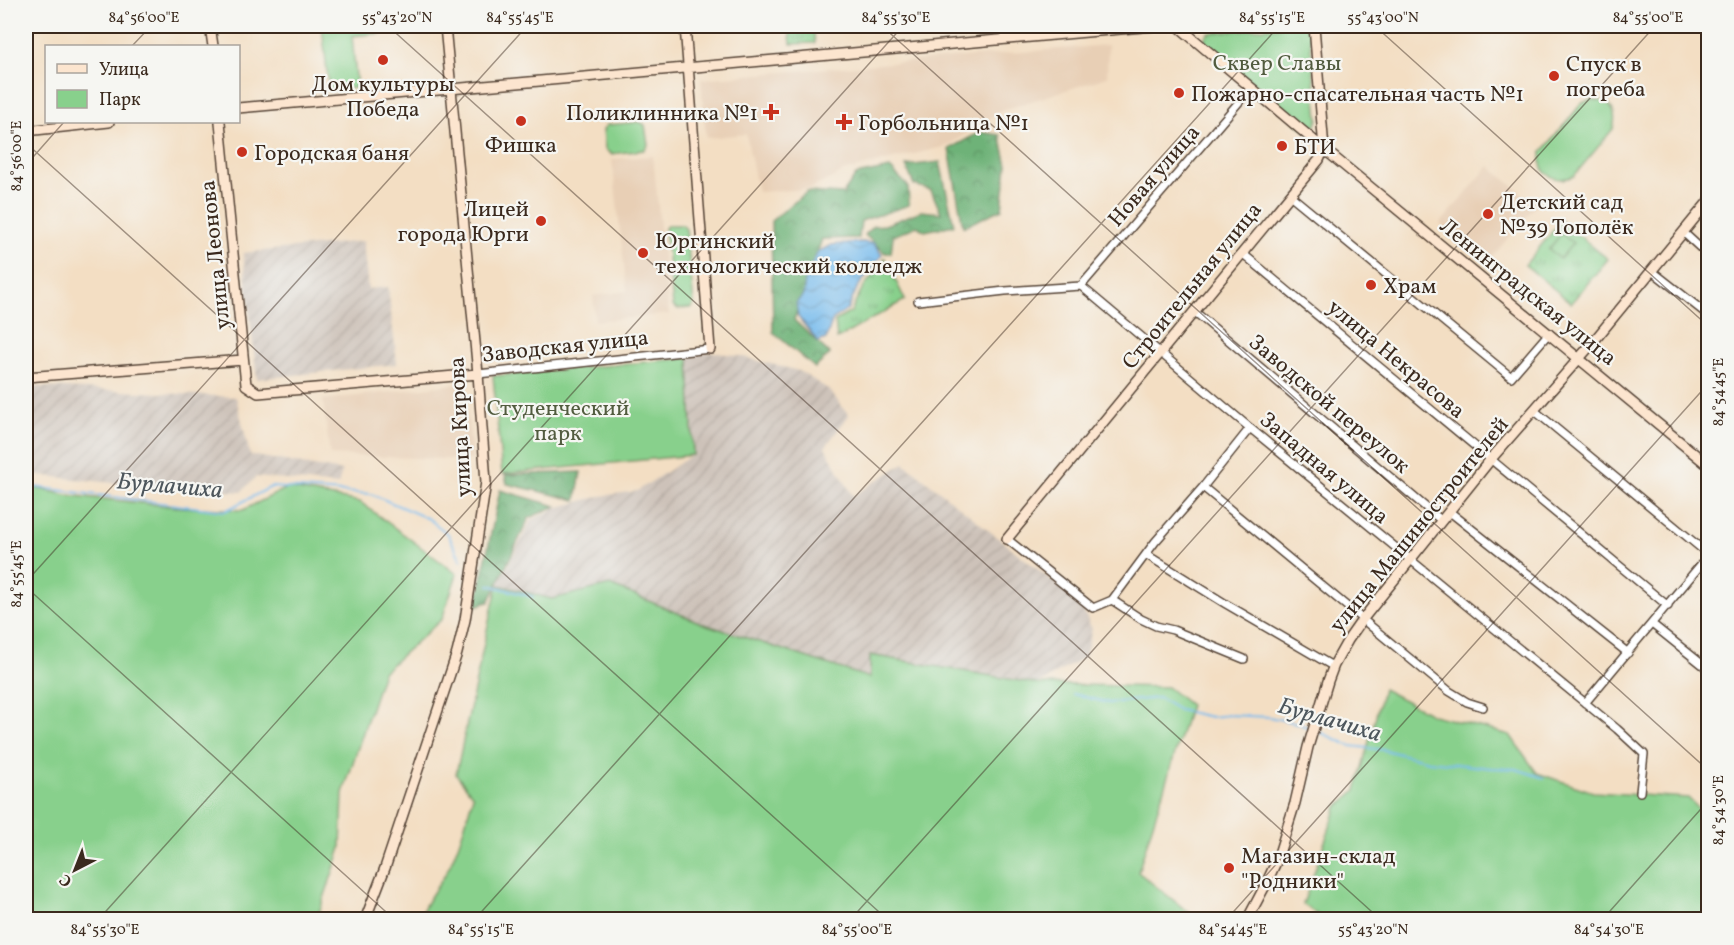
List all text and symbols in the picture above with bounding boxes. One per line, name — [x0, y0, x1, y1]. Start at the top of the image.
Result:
text: 84°56'00"E — [109, 8, 179, 29]
text: 55°43'20"N — [362, 8, 432, 29]
text: 84°55'45"E — [486, 8, 554, 29]
text: 84°55'30"E — [862, 8, 930, 29]
text: 84°55'15"E — [1239, 8, 1305, 29]
text: 55°43'00"N — [1347, 8, 1419, 29]
text: 84°55'00"E — [1613, 8, 1683, 29]
legend — [45, 45, 240, 123]
park label: Сквер Славы — [1213, 49, 1341, 80]
place label: Спуск в погреба — [1566, 50, 1646, 106]
marker: Дом культуры Победа — [376, 53, 390, 67]
text: Улица — [99, 58, 149, 83]
marker: Спуск в погреба — [1547, 69, 1561, 83]
place label: Дом культуры Победа — [312, 70, 454, 126]
place label: Пожарно-спасательная часть №1 — [1191, 80, 1524, 111]
marker: Пожарно-спасательная часть №1 — [1172, 86, 1186, 100]
text: Парк — [99, 88, 141, 113]
place label: Поликлинника №1 — [566, 99, 758, 130]
marker: Поликлинника №1 — [762, 103, 780, 121]
place label: Горбольница №1 — [858, 109, 1029, 140]
marker: Горбольница №1 — [835, 113, 853, 131]
marker: Фишка — [514, 114, 528, 128]
street label: Новая улица — [1102, 119, 1208, 235]
text: 84°56'00"E — [7, 121, 28, 191]
place label: Фишка — [485, 131, 557, 162]
place label: БТИ — [1294, 133, 1336, 164]
place label: Городская баня — [254, 139, 409, 170]
marker: БТИ — [1275, 139, 1289, 153]
marker: Городская баня — [235, 145, 249, 159]
street label: улица Леонова — [193, 179, 240, 331]
place label: Детский сад №39 Тополёк — [1500, 188, 1634, 244]
place label: Лицей города Юрги — [398, 195, 529, 251]
street label: Строительная улица — [1116, 196, 1270, 377]
marker: Детский сад №39 Тополёк — [1481, 207, 1495, 221]
street label: Ленинградская улица — [1432, 212, 1623, 374]
marker: Лицей города Юрги — [534, 214, 548, 228]
place label: Юргинский технологический колледж — [655, 227, 922, 283]
marker: Юргинский технологический колледж — [636, 246, 650, 260]
place label: Храм — [1383, 272, 1436, 303]
marker: Храм — [1364, 278, 1378, 292]
street label: улица Некрасова — [1320, 293, 1471, 427]
street label: Заводская улица — [480, 323, 650, 372]
street label: Заводской переулок — [1241, 328, 1416, 482]
street label: улица Кирова — [442, 356, 481, 498]
text: 84°54'45"E — [1709, 358, 1730, 426]
park label: Студенческий парк — [487, 394, 629, 450]
street label: Западная улица — [1252, 405, 1395, 532]
street label: улица Машиностроителей — [1323, 411, 1517, 640]
water label: Бурлачиха — [116, 465, 224, 509]
text: 84°55'45"E — [7, 540, 28, 608]
water label: Бурлачиха — [1274, 690, 1385, 752]
text: 84°54'30"E — [1709, 775, 1730, 845]
north arrow — [45, 840, 105, 900]
place label: Магазин-склад "Родники" — [1241, 842, 1396, 898]
marker: Магазин-склад "Родники" — [1222, 861, 1236, 875]
text: С — [55, 868, 77, 891]
text: 84°55'30"E — [71, 920, 139, 941]
text: 84°55'15"E — [448, 920, 514, 941]
text: 84°55'00"E — [822, 920, 892, 941]
text: 84°54'45"E — [1199, 920, 1267, 941]
text: 55°43'20"N — [1338, 920, 1408, 941]
text: 84°54'30"E — [1574, 920, 1644, 941]

